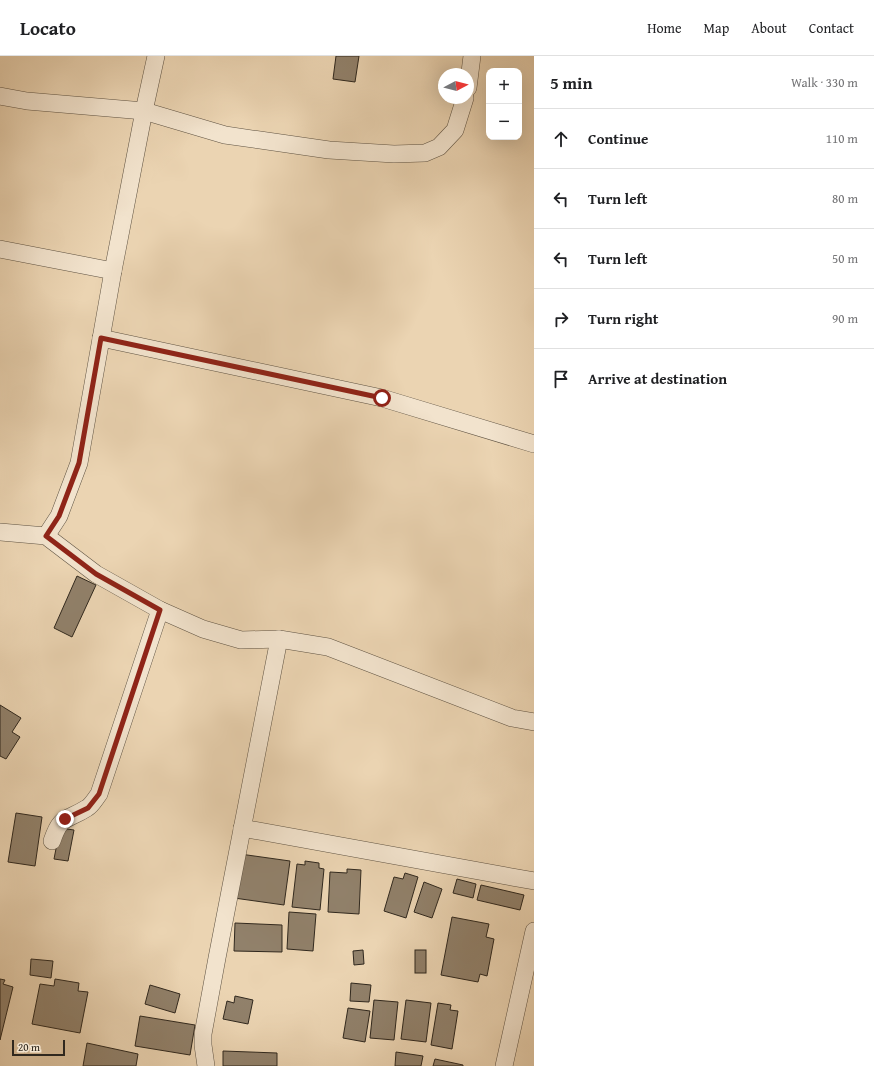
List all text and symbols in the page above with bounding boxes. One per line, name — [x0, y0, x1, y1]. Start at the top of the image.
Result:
text: Locato — [20, 14, 76, 42]
text: Home — [647, 18, 682, 38]
text: Map — [704, 18, 729, 38]
text: About — [751, 18, 787, 38]
text: Contact — [809, 18, 854, 38]
north arrow — [438, 68, 474, 104]
map controls — [486, 68, 522, 140]
button: + — [486, 68, 522, 104]
text: 5 min — [550, 70, 592, 95]
text: Walk · 330 m — [791, 73, 858, 92]
button: − — [486, 104, 522, 140]
icon: ahead — [550, 128, 572, 150]
text: Continue — [588, 128, 649, 149]
text: 110 m — [826, 129, 858, 148]
icon: left — [550, 188, 572, 210]
text: Turn left — [588, 188, 647, 209]
text: 80 m — [832, 189, 858, 208]
icon: left — [550, 248, 572, 270]
text: Turn left — [588, 248, 647, 269]
text: 50 m — [832, 249, 858, 268]
icon: right — [550, 308, 572, 330]
text: Turn right — [588, 308, 659, 329]
text: 90 m — [832, 309, 858, 328]
icon: arrive — [550, 368, 572, 390]
text: Arrive at destination — [588, 368, 727, 389]
route start — [373, 389, 391, 407]
route end — [56, 810, 74, 828]
scale bar — [12, 1038, 65, 1057]
text: 20 m — [18, 1039, 40, 1055]

